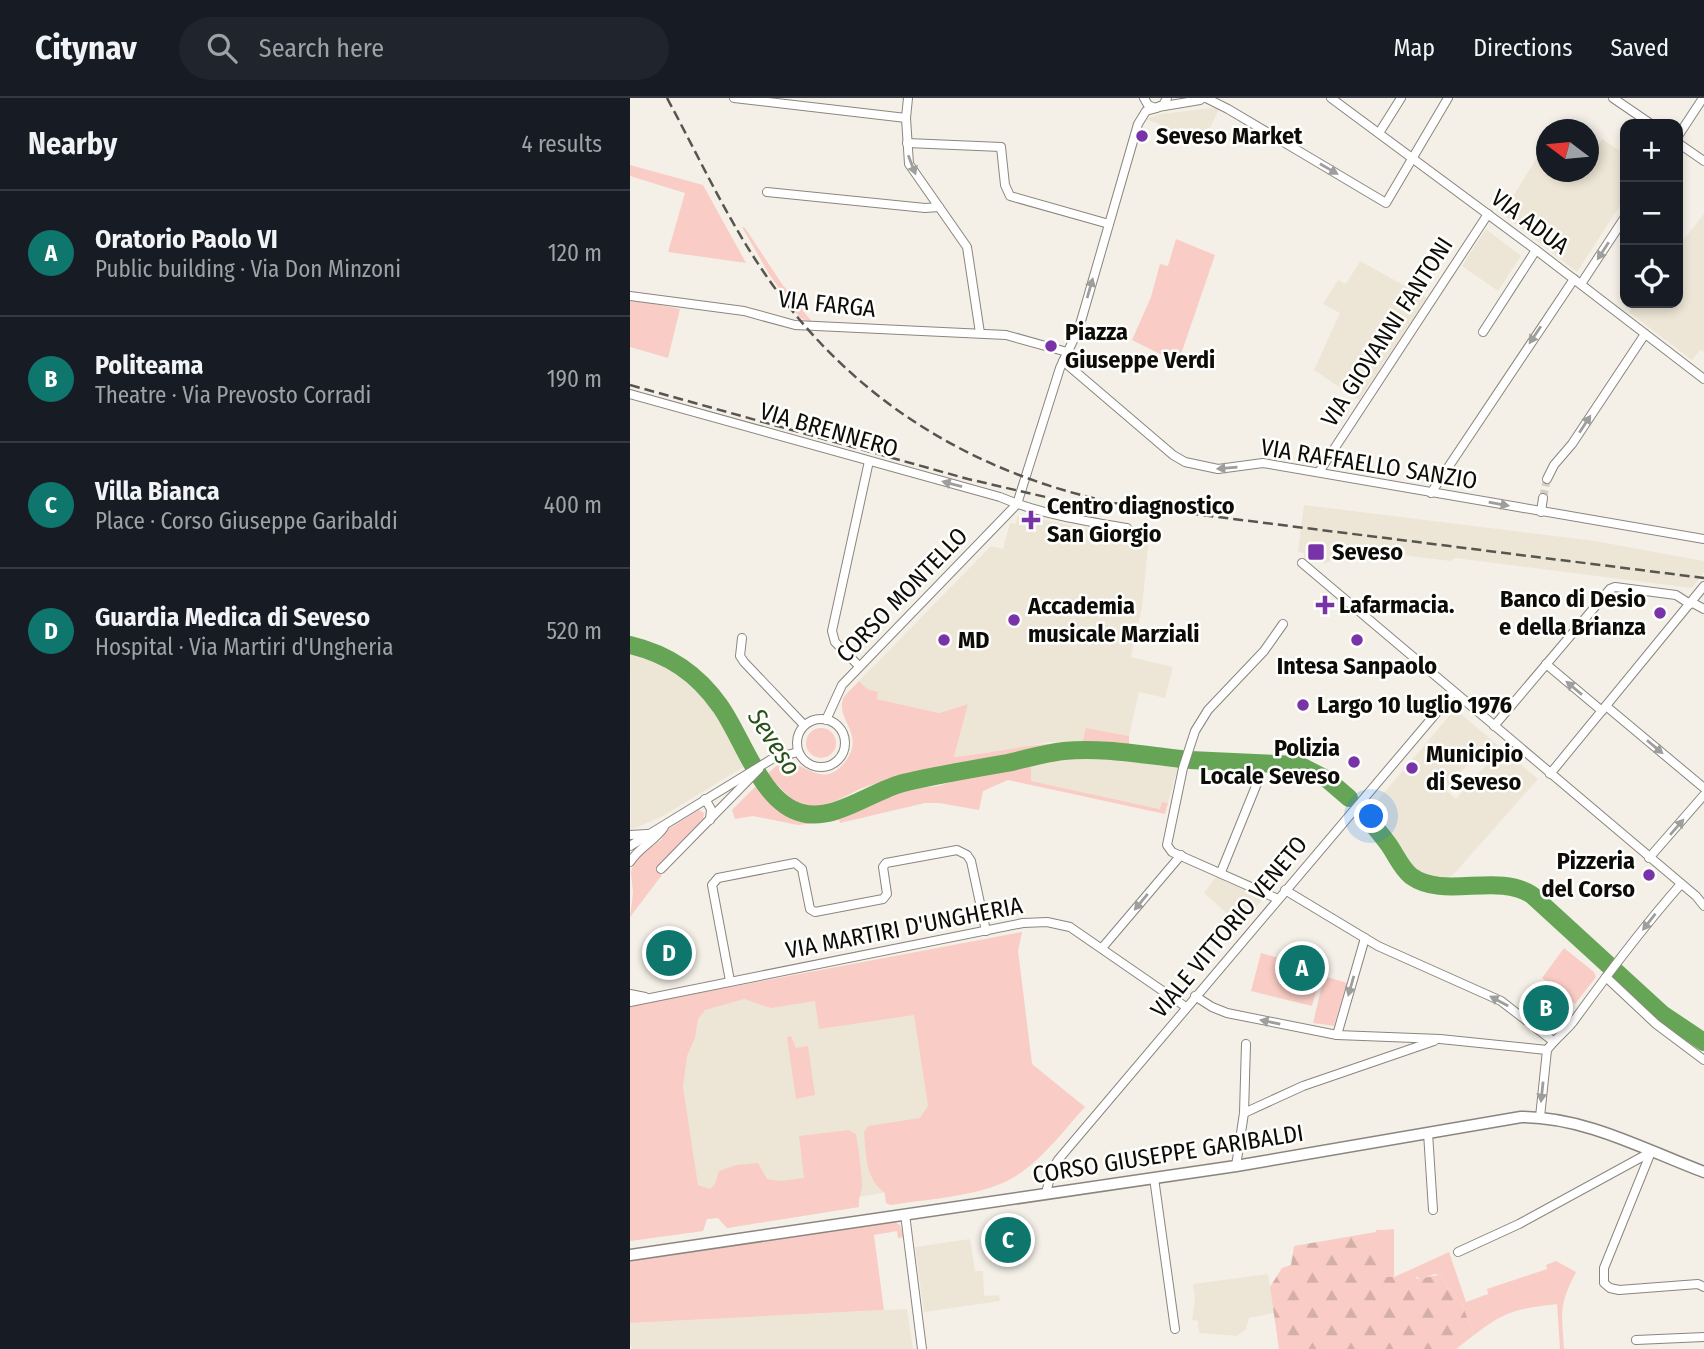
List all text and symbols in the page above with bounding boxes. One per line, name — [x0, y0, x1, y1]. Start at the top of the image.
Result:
search box — [179, 17, 669, 80]
text: Citynav — [35, 28, 137, 68]
icon: search — [203, 29, 241, 67]
text: Search here — [259, 33, 384, 64]
text: Map — [1394, 34, 1435, 62]
text: Directions — [1473, 34, 1572, 62]
text: Saved — [1610, 34, 1669, 62]
north arrow — [1536, 119, 1599, 182]
map controls — [1620, 119, 1683, 308]
button: + — [1620, 119, 1683, 182]
place label: Seveso Market — [1156, 122, 1303, 150]
text: Nearby — [28, 126, 117, 162]
marker: Seveso Market — [1134, 128, 1150, 144]
text: 4 results — [521, 130, 602, 158]
one-way arrow — [907, 155, 918, 176]
one-way arrow — [1319, 163, 1338, 175]
button: − — [1620, 182, 1683, 245]
street label: VIA ADUA — [1486, 184, 1575, 260]
text: Oratorio Paolo VI — [95, 224, 278, 255]
street label: VIA GIOVANNI FANTONI — [1315, 232, 1459, 432]
text: A — [45, 239, 57, 267]
text: 120 m — [548, 239, 602, 267]
one-way arrow — [1597, 241, 1610, 260]
button: locate — [1620, 245, 1683, 308]
text: Public building · Via Don Minzoni — [95, 255, 401, 283]
one-way arrow — [1086, 278, 1096, 299]
street label: VIA FARGA — [777, 285, 878, 323]
place label: Piazza Giuseppe Verdi — [1065, 318, 1215, 374]
one-way arrow — [1529, 325, 1542, 345]
marker: Piazza Giuseppe Verdi — [1043, 338, 1059, 354]
text: Politeama — [95, 350, 203, 381]
text: B — [45, 365, 57, 393]
text: 190 m — [547, 365, 602, 393]
text: Theatre · Via Prevosto Corradi — [95, 381, 371, 409]
street label: VIA BRENNERO — [757, 397, 901, 463]
one-way arrow — [1579, 414, 1592, 433]
street label: VIA RAFFAELLO SANZIO — [1259, 433, 1479, 495]
one-way arrow — [1216, 463, 1238, 474]
text: Villa Bianca — [95, 476, 220, 507]
one-way arrow — [941, 478, 962, 488]
text: C — [45, 491, 57, 519]
text: 400 m — [544, 491, 602, 519]
place label: Centro diagnostico San Giorgio — [1047, 492, 1235, 548]
one-way arrow — [1488, 499, 1510, 510]
text: Place · Corso Giuseppe Garibaldi — [95, 507, 398, 535]
marker: Centro diagnostico San Giorgio — [1021, 510, 1041, 530]
street label: CORSO MONTELLO — [831, 522, 973, 668]
place label: Seveso — [1332, 538, 1403, 566]
marker: Seveso — [1306, 542, 1326, 562]
place label: Banco di Desio e della Brianza — [1499, 585, 1646, 641]
place label: Lafarmacia. — [1339, 591, 1454, 619]
place label: Accademia musicale Marziali — [1027, 592, 1199, 648]
marker: Lafarmacia. — [1317, 597, 1333, 613]
text: Guardia Medica di Seveso — [95, 602, 370, 633]
marker: Banco di Desio e della Brianza — [1652, 605, 1668, 621]
marker: Accademia musicale Marziali — [1006, 612, 1022, 628]
text: D — [44, 617, 58, 645]
text: 520 m — [546, 617, 602, 645]
place label: MD — [958, 626, 990, 654]
marker: MD — [936, 632, 952, 648]
marker: Intesa Sanpaolo — [1349, 632, 1365, 648]
text: Hospital · Via Martiri d'Ungheria — [95, 633, 393, 661]
place label: Intesa Sanpaolo — [1277, 652, 1437, 680]
one-way arrow — [1565, 681, 1582, 696]
place label: Largo 10 luglio 1976 — [1317, 691, 1512, 719]
marker: Largo 10 luglio 1976 — [1295, 697, 1311, 713]
water label: Seveso — [740, 702, 807, 781]
place label: Polizia Locale Seveso — [1200, 734, 1340, 790]
one-way arrow — [1646, 739, 1664, 755]
place label: Municipio di Seveso — [1426, 740, 1523, 796]
marker: Polizia Locale Seveso — [1346, 754, 1362, 770]
marker: Municipio di Seveso — [1404, 760, 1420, 776]
your location — [1354, 799, 1388, 833]
one-way arrow — [1668, 818, 1684, 835]
street label: VIALE VITTORIO VENETO — [1145, 830, 1313, 1024]
place label: Pizzeria del Corso — [1541, 847, 1635, 903]
marker: Pizzeria del Corso — [1641, 867, 1657, 883]
street label: VIA MARTIRI D'UNGHERIA — [783, 891, 1025, 965]
one-way arrow — [1134, 893, 1149, 910]
one-way arrow — [1641, 913, 1656, 931]
pin: D — [646, 927, 692, 979]
pin: A — [1279, 942, 1325, 994]
one-way arrow — [1345, 976, 1355, 997]
pin: B — [1523, 982, 1569, 1034]
one-way arrow — [1489, 995, 1509, 1006]
one-way arrow — [1259, 1017, 1281, 1028]
one-way arrow — [1537, 1081, 1548, 1103]
street label: CORSO GIUSEPPE GARIBALDI — [1031, 1119, 1305, 1189]
pin: C — [985, 1214, 1031, 1266]

